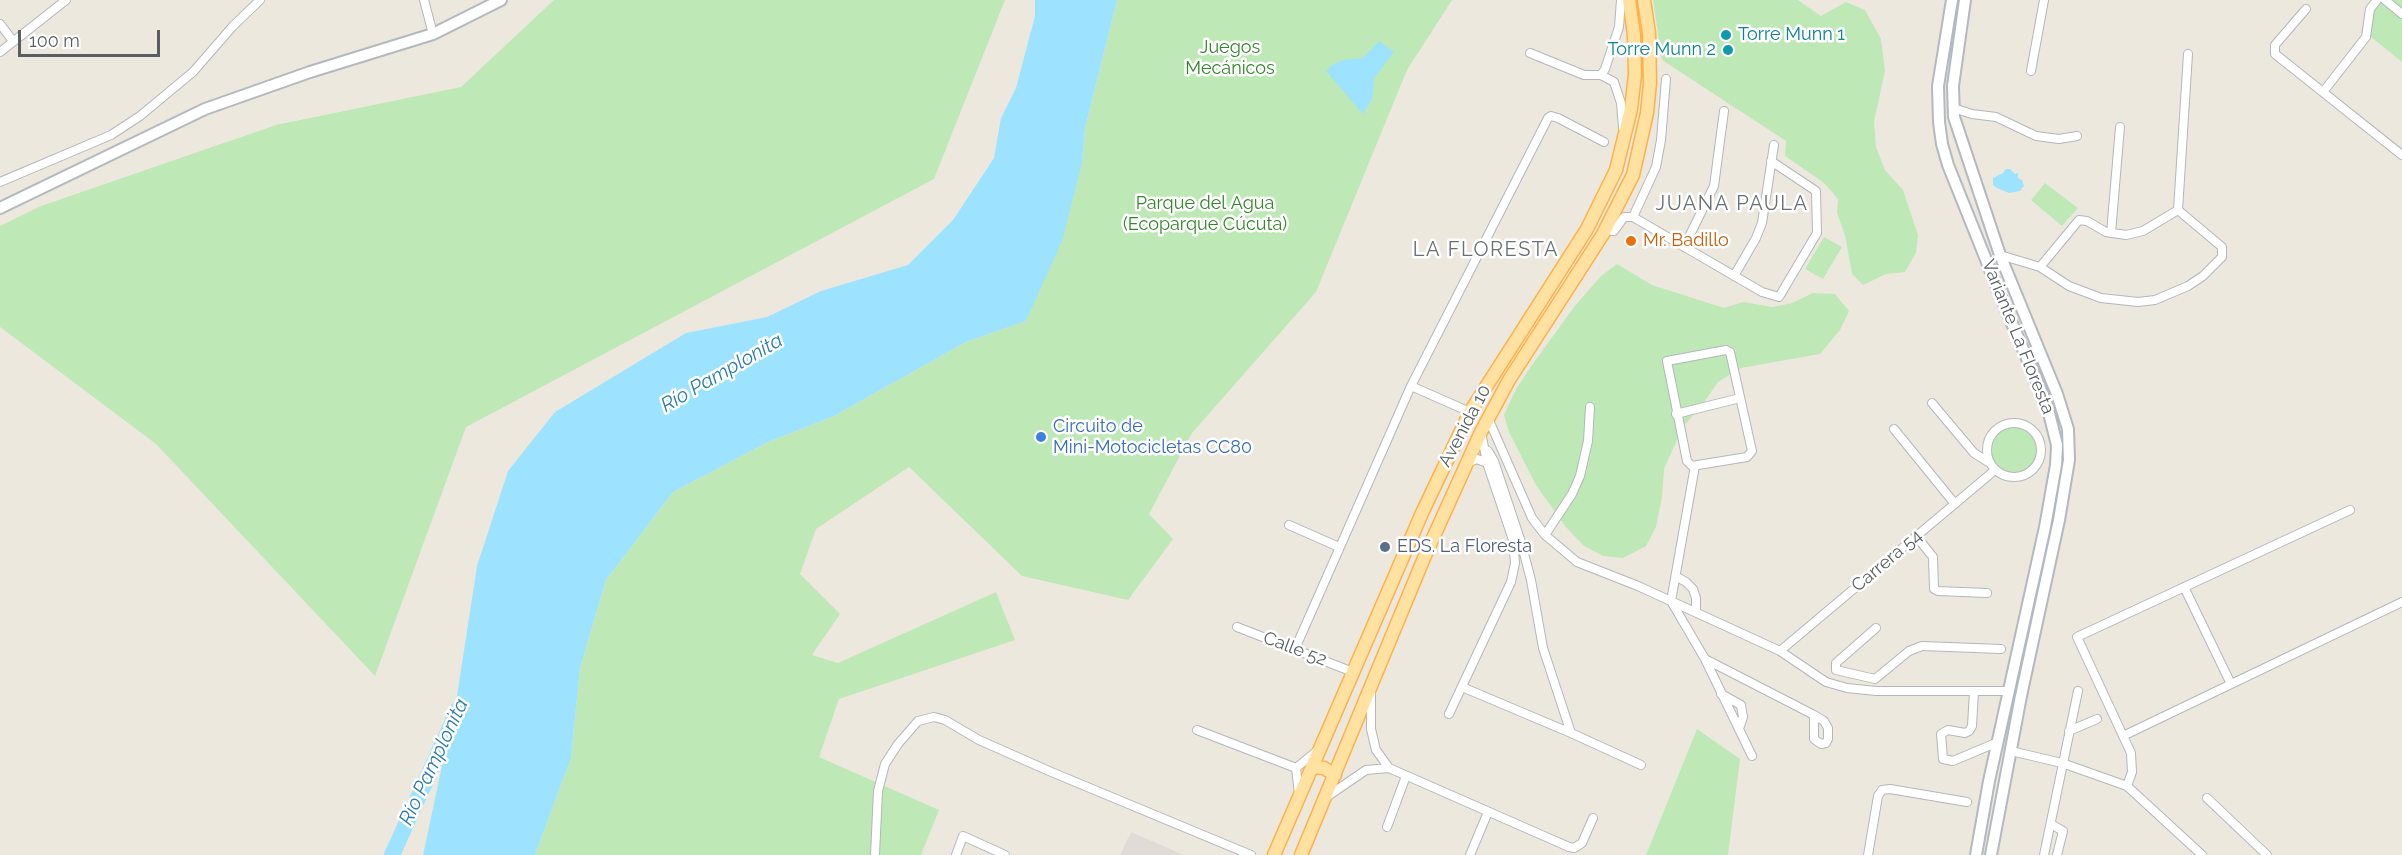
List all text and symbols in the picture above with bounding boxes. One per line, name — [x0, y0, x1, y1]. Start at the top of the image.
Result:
scale bar — [21, 18, 164, 56]
place label: Torre Munn 1 — [1738, 24, 1845, 46]
marker: Torre Munn 1 — [1719, 28, 1733, 42]
text: 100 m — [29, 30, 80, 51]
park label: Juegos Mecánicos — [1185, 37, 1275, 80]
place label: Torre Munn 2 — [1607, 39, 1716, 61]
marker: Torre Munn 2 — [1721, 43, 1735, 57]
district label: JUANA PAULA — [1656, 192, 1808, 216]
park label: Parque del Agua (Ecoparque Cúcuta) — [1123, 193, 1287, 236]
place label: Mr. Badillo — [1643, 230, 1729, 252]
marker: Mr. Badillo — [1624, 234, 1638, 248]
district label: LA FLORESTA — [1413, 238, 1559, 262]
street label: Variante La Floresta — [1977, 257, 2059, 417]
water label: Río Pamplonita — [657, 328, 787, 418]
street label: Avenida 10 — [1434, 381, 1496, 471]
place label: Circuito de Mini-Motocicletas CC80 — [1053, 416, 1252, 458]
marker: Circuito de Mini-Motocicletas CC80 — [1034, 430, 1048, 444]
street label: Carrera 54 — [1847, 525, 1927, 597]
place label: EDS. La Floresta — [1397, 536, 1532, 558]
marker: EDS. La Floresta — [1378, 540, 1392, 554]
street label: Calle 52 — [1260, 627, 1330, 671]
water label: Río Pamplonita — [394, 695, 474, 829]

